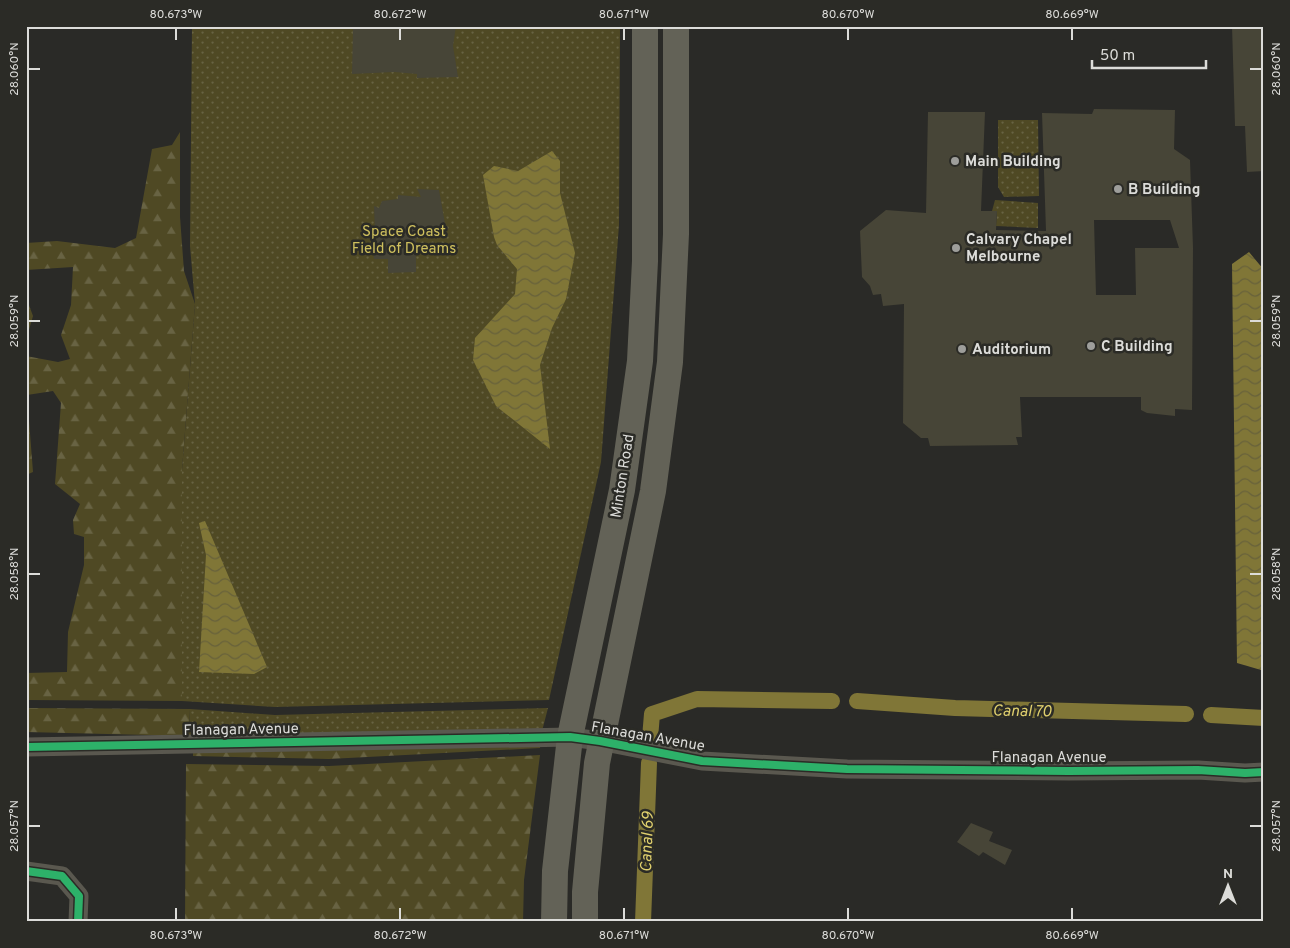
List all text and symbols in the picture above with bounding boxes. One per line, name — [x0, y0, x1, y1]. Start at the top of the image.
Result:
text: 80.673°W — [150, 7, 202, 23]
text: 80.672°W — [374, 7, 426, 23]
text: 80.671°W — [599, 7, 649, 23]
text: 80.670°W — [821, 7, 875, 23]
text: 80.669°W — [1045, 7, 1099, 23]
scale bar — [1092, 38, 1206, 70]
text: 28.060°N — [7, 42, 23, 96]
text: 28.060°N — [1269, 42, 1285, 96]
text: 50 m — [1100, 47, 1135, 66]
place label: Main Building — [965, 153, 1061, 172]
marker: Main Building — [949, 155, 961, 167]
place label: B Building — [1128, 181, 1200, 200]
marker: B Building — [1112, 183, 1124, 195]
park label: Space Coast Field of Dreams — [352, 223, 456, 259]
place label: Calvary Chapel Melbourne — [966, 231, 1072, 267]
marker: Calvary Chapel Melbourne — [950, 242, 962, 254]
text: 28.059°N — [7, 295, 23, 347]
text: 28.059°N — [1269, 295, 1285, 347]
place label: C Building — [1101, 338, 1173, 357]
marker: C Building — [1085, 340, 1097, 352]
place label: Auditorium — [972, 341, 1051, 360]
marker: Auditorium — [956, 343, 968, 355]
street label: Minton Road — [607, 433, 639, 520]
text: 28.058°N — [7, 547, 23, 601]
text: 28.058°N — [1269, 547, 1285, 601]
water label: Canal 70 — [992, 701, 1052, 723]
street label: Flanagan Avenue — [589, 718, 706, 757]
street label: Flanagan Avenue — [183, 720, 299, 741]
street label: Flanagan Avenue — [991, 749, 1107, 768]
text: 28.057°N — [7, 800, 23, 852]
text: 28.057°N — [1269, 800, 1285, 852]
water label: Canal 69 — [637, 811, 659, 873]
north arrow — [1202, 860, 1252, 910]
text: N — [1223, 866, 1233, 883]
text: 80.673°W — [150, 928, 202, 944]
text: 80.672°W — [374, 928, 426, 944]
text: 80.671°W — [599, 928, 649, 944]
text: 80.670°W — [821, 928, 875, 944]
text: 80.669°W — [1045, 928, 1099, 944]

